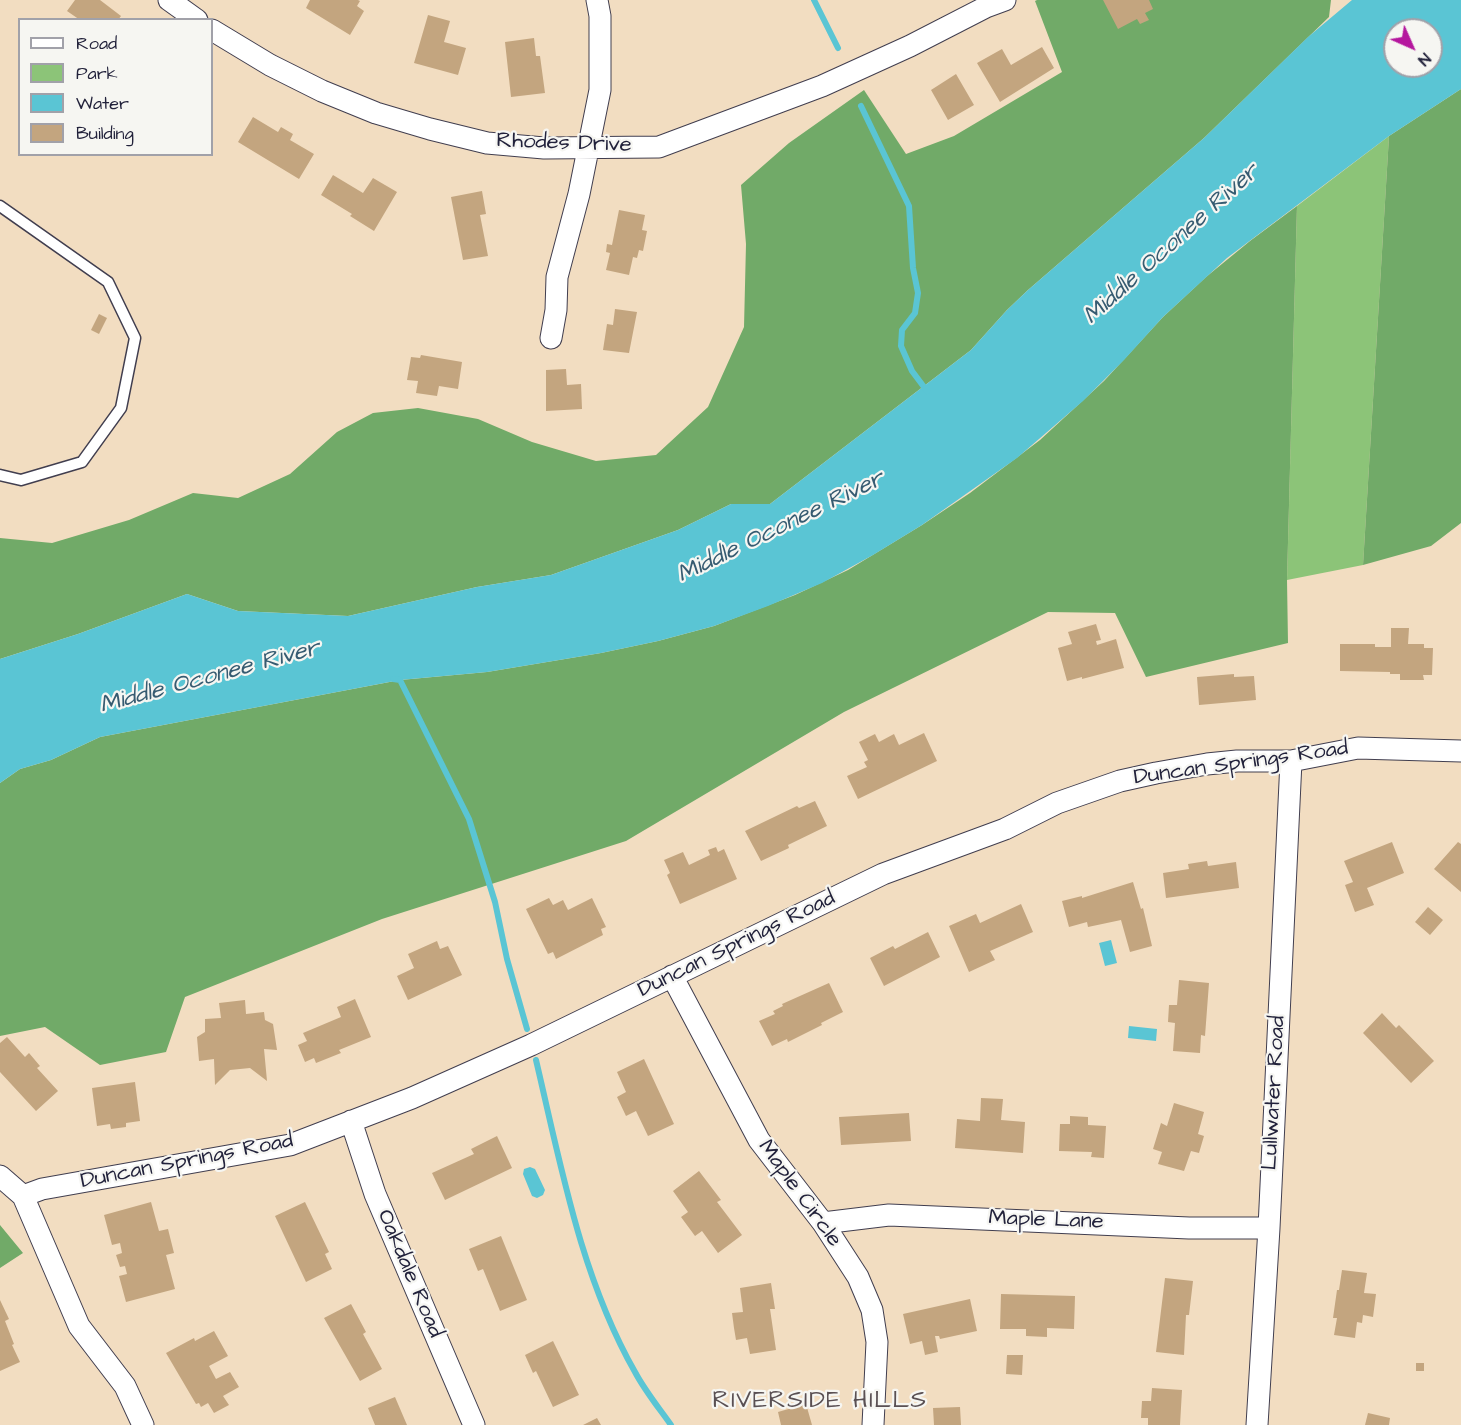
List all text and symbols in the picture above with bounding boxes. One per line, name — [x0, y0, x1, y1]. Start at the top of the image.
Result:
legend — [18, 18, 213, 156]
north arrow — [1383, 18, 1443, 78]
text: Road — [76, 31, 117, 56]
text: N — [1413, 48, 1436, 71]
text: Park — [76, 61, 118, 86]
text: Water — [76, 91, 129, 116]
text: Building — [76, 121, 134, 146]
street label: Rhodes Drive — [496, 128, 632, 160]
water label: Middle Oconee River — [1078, 159, 1266, 331]
water label: Middle Oconee River — [673, 465, 889, 591]
water label: Middle Oconee River — [97, 635, 323, 721]
street label: Duncan Springs Road — [1132, 736, 1350, 792]
street label: Duncan Springs Road — [634, 886, 840, 1004]
street label: Lullwater Road — [1258, 1015, 1292, 1171]
street label: Duncan Springs Road — [78, 1128, 296, 1196]
street label: Maple Circle — [751, 1135, 847, 1253]
street label: Oakdale Road — [370, 1206, 448, 1342]
street label: Maple Lane — [988, 1206, 1104, 1236]
district label: RIVERSIDE HILLS — [713, 1388, 927, 1416]

